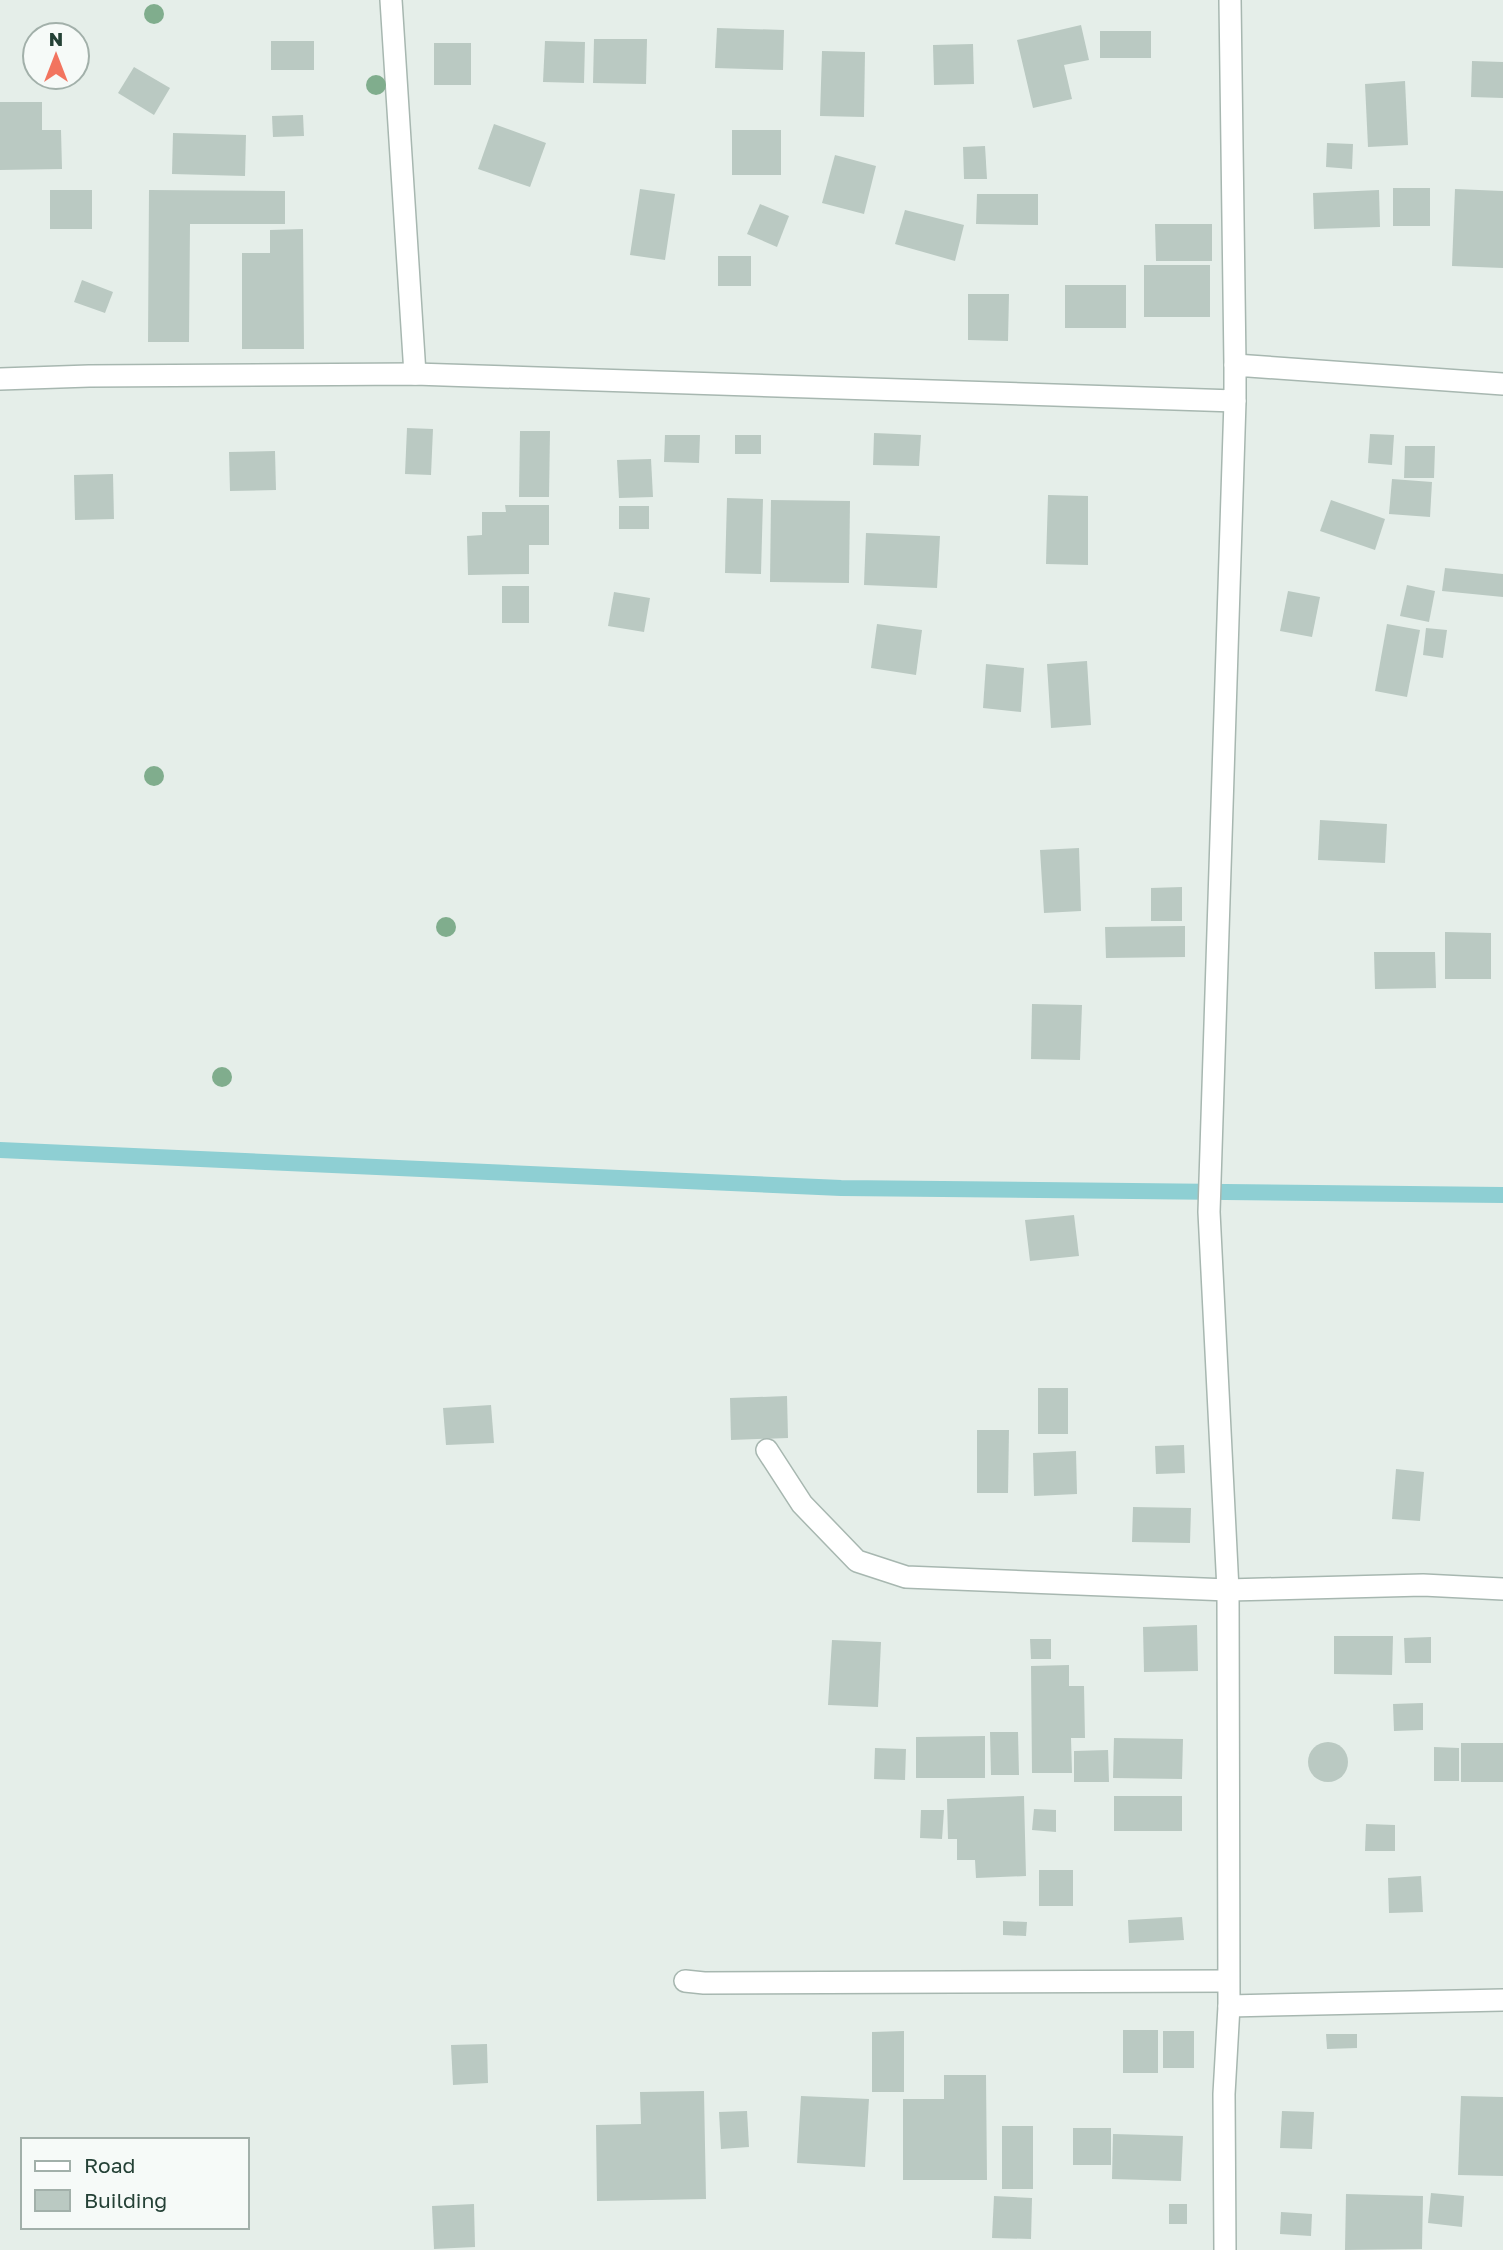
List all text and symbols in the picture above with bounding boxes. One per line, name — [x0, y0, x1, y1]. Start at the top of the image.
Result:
north arrow — [21, 21, 91, 91]
text: N — [49, 27, 63, 50]
legend — [21, 2138, 248, 2229]
text: Road — [84, 2152, 135, 2178]
text: Building — [84, 2187, 167, 2213]

